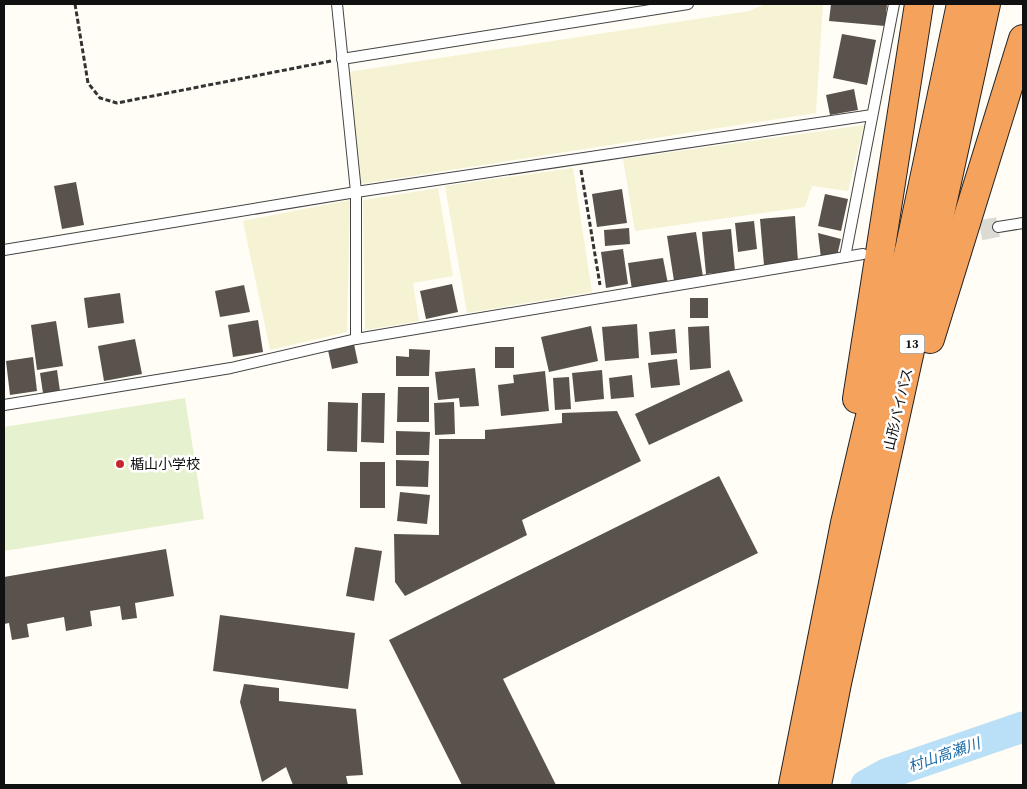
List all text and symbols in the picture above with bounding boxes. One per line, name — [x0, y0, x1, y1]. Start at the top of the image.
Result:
road number: 13 — [900, 334, 924, 354]
street label: 山形バイパス — [879, 366, 917, 452]
place label: 楯山小学校 — [130, 454, 200, 474]
marker: 楯山小学校 — [114, 458, 126, 470]
water label: 村山高瀬川 — [905, 732, 985, 777]

